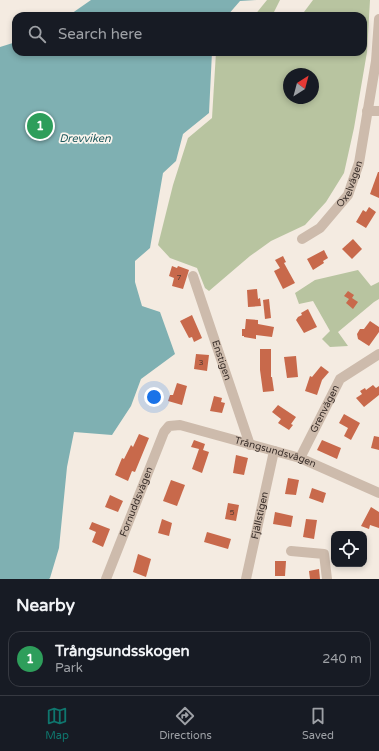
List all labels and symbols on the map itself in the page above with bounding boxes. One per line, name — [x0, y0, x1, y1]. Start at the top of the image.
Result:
north arrow — [283, 68, 319, 104]
pin: 1 — [27, 111, 53, 141]
water label: Drevviken — [59, 132, 111, 145]
street label: Oxelvägen — [334, 159, 365, 210]
house number: 7 — [176, 273, 182, 282]
street label: Enstigen — [209, 339, 234, 382]
house number: 3 — [198, 358, 204, 367]
street label: Grenvägen — [308, 383, 342, 435]
your location — [144, 387, 164, 407]
street label: Trångsundsvägen — [233, 434, 318, 470]
street label: Fornuddsvägen — [117, 465, 156, 538]
street label: Fjällstigen — [249, 491, 271, 540]
house number: 5 — [229, 508, 235, 517]

